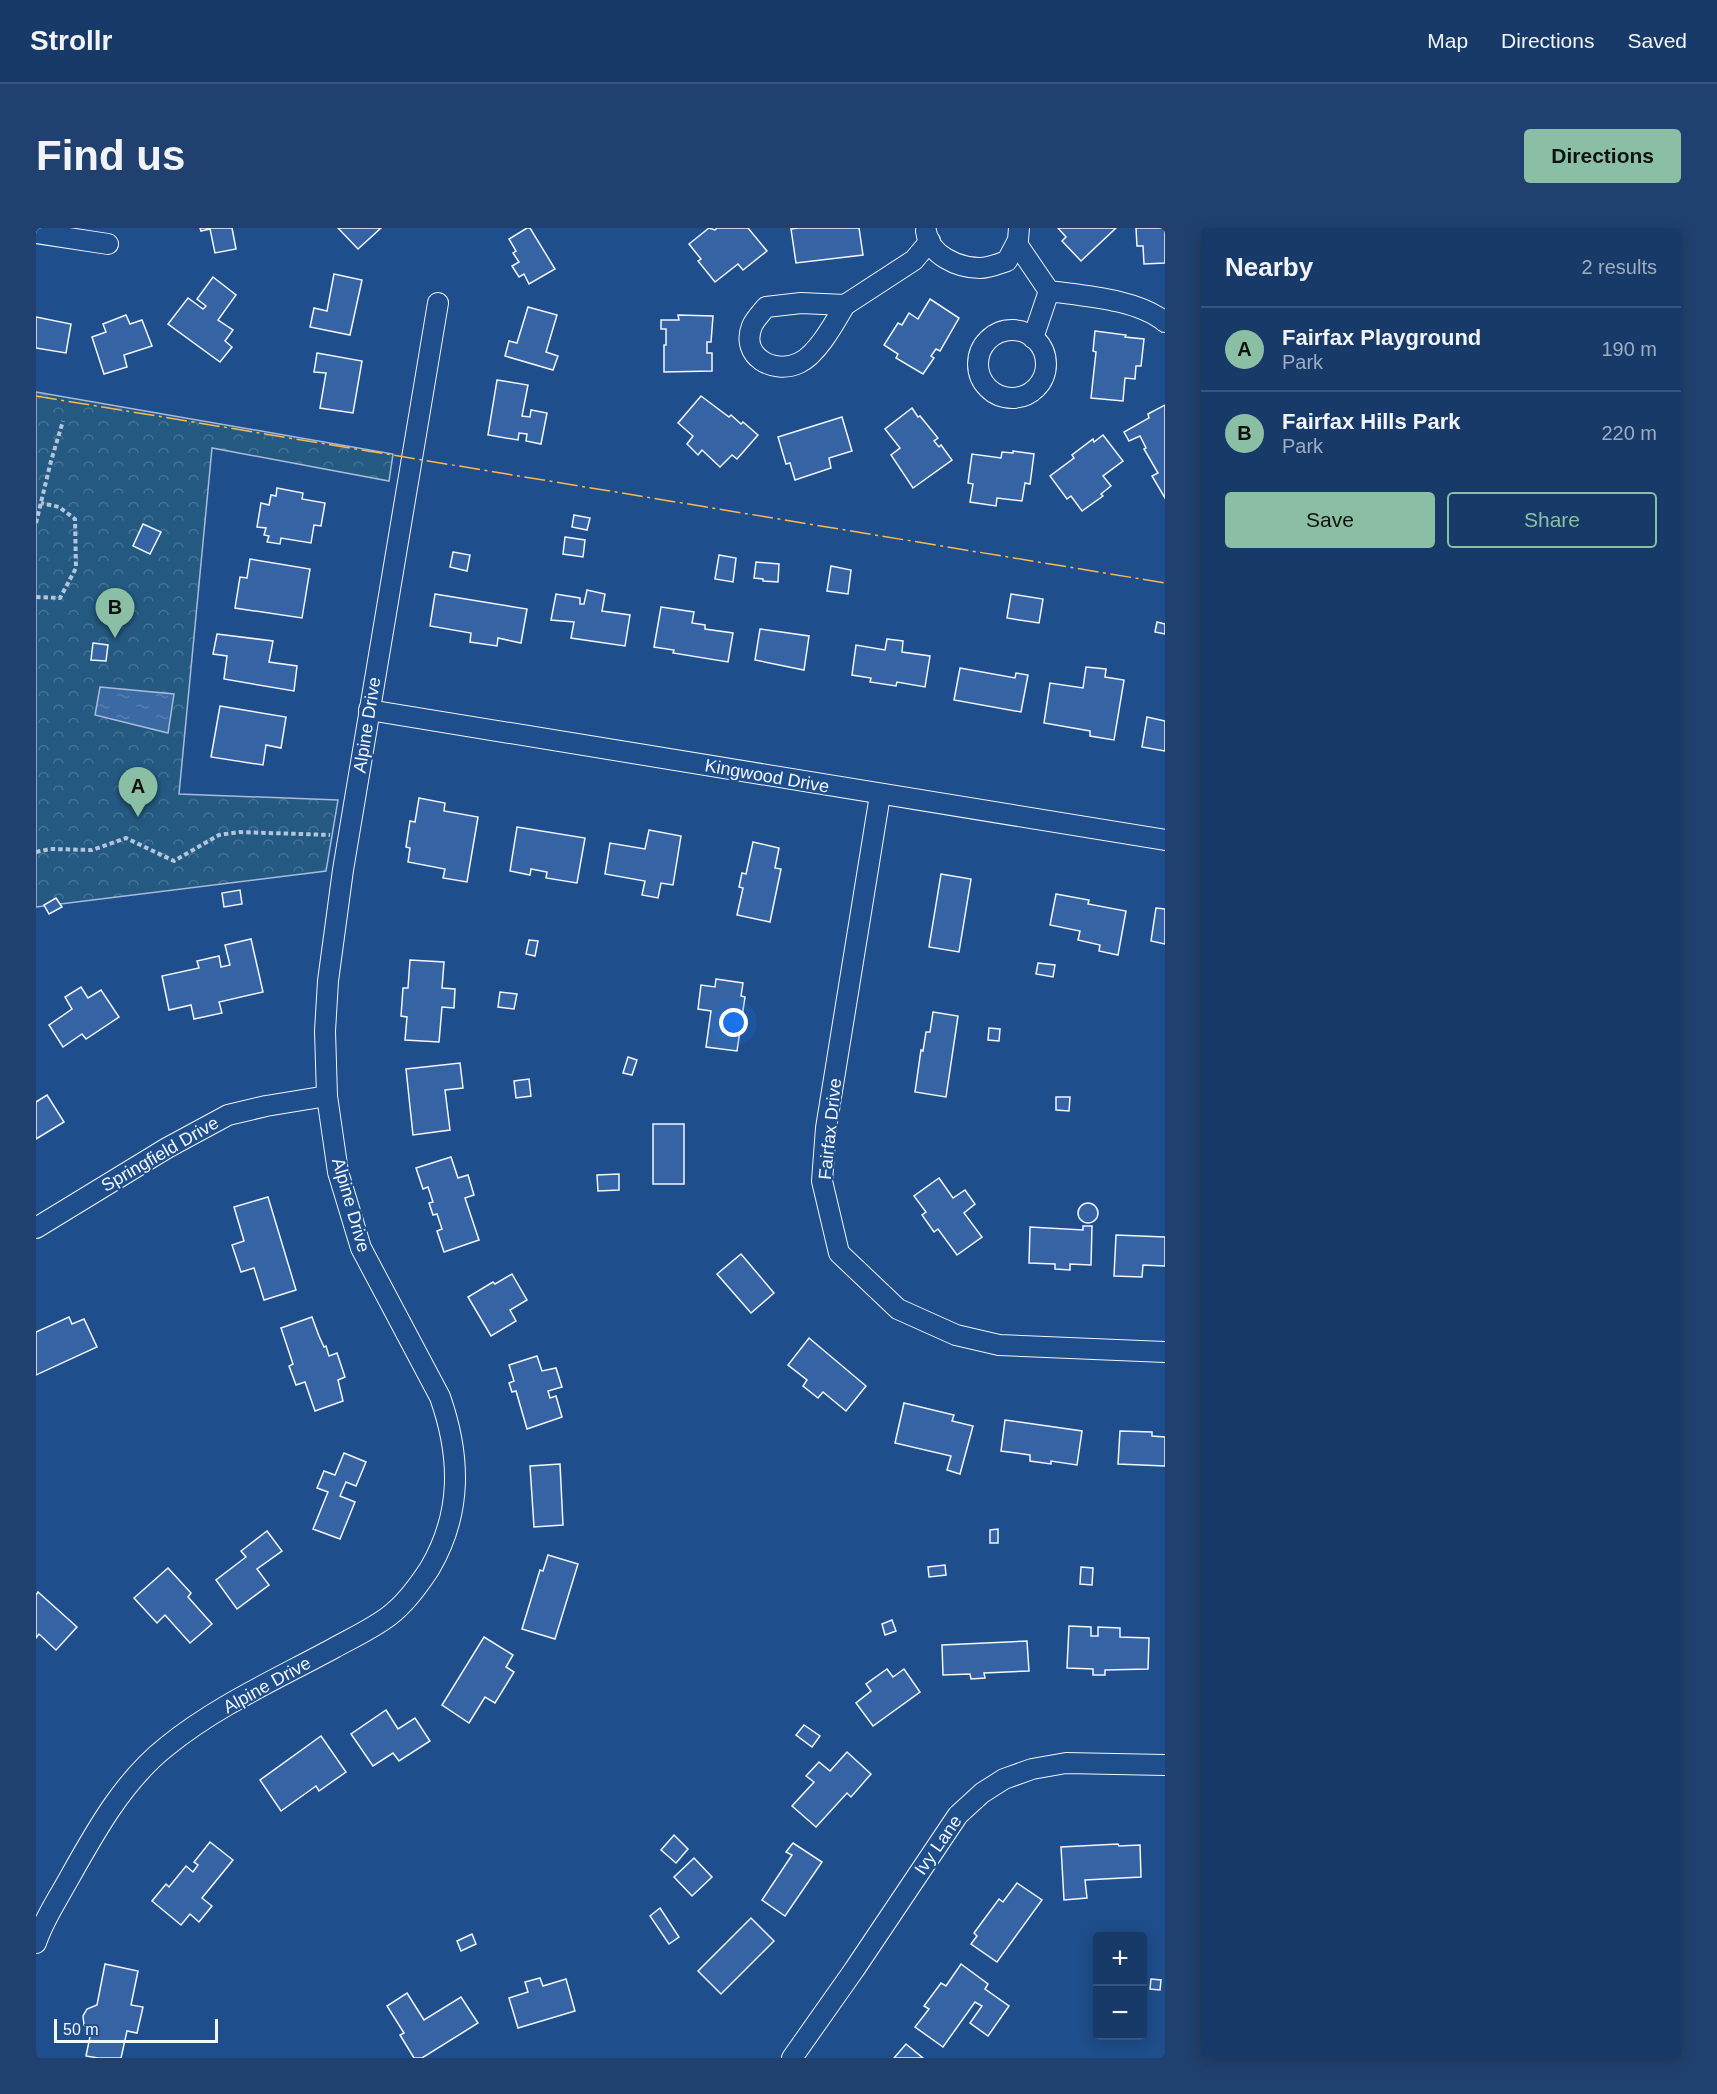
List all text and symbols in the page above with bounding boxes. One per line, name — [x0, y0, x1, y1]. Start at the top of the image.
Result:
text: Strollr — [30, 25, 112, 56]
text: Map — [1427, 29, 1468, 52]
text: Directions — [1501, 29, 1594, 52]
text: Saved — [1627, 29, 1687, 52]
button: Directions — [1524, 129, 1681, 183]
text: Find us — [36, 132, 185, 179]
text: Nearby — [1225, 252, 1313, 282]
text: 2 results — [1581, 256, 1657, 278]
text: Fairfax Playground — [1282, 325, 1481, 350]
text: A — [1237, 338, 1252, 360]
text: 190 m — [1601, 338, 1657, 360]
text: Park — [1282, 351, 1323, 373]
text: Fairfax Hills Park — [1282, 409, 1461, 434]
text: B — [1237, 422, 1252, 444]
text: 220 m — [1601, 422, 1657, 444]
text: Park — [1282, 435, 1323, 457]
button: Save — [1225, 492, 1435, 548]
button: Share — [1447, 492, 1657, 548]
pin: B — [96, 588, 134, 638]
street label: Alpine Drive — [350, 676, 384, 774]
street label: Kingwood Drive — [703, 755, 831, 797]
pin: A — [118, 768, 158, 817]
your location — [719, 1008, 748, 1037]
street label: Fairfax Drive — [815, 1077, 845, 1181]
street label: Springfield Drive — [98, 1112, 222, 1196]
street label: Alpine Drive — [328, 1156, 374, 1254]
street label: Alpine Drive — [220, 1653, 314, 1717]
street label: Ivy Lane — [910, 1811, 966, 1879]
map controls — [1093, 1932, 1147, 2040]
button: + — [1093, 1932, 1147, 1986]
button: − — [1093, 1986, 1147, 2040]
scale bar — [54, 2016, 218, 2044]
text: 50 m — [63, 2021, 99, 2038]

